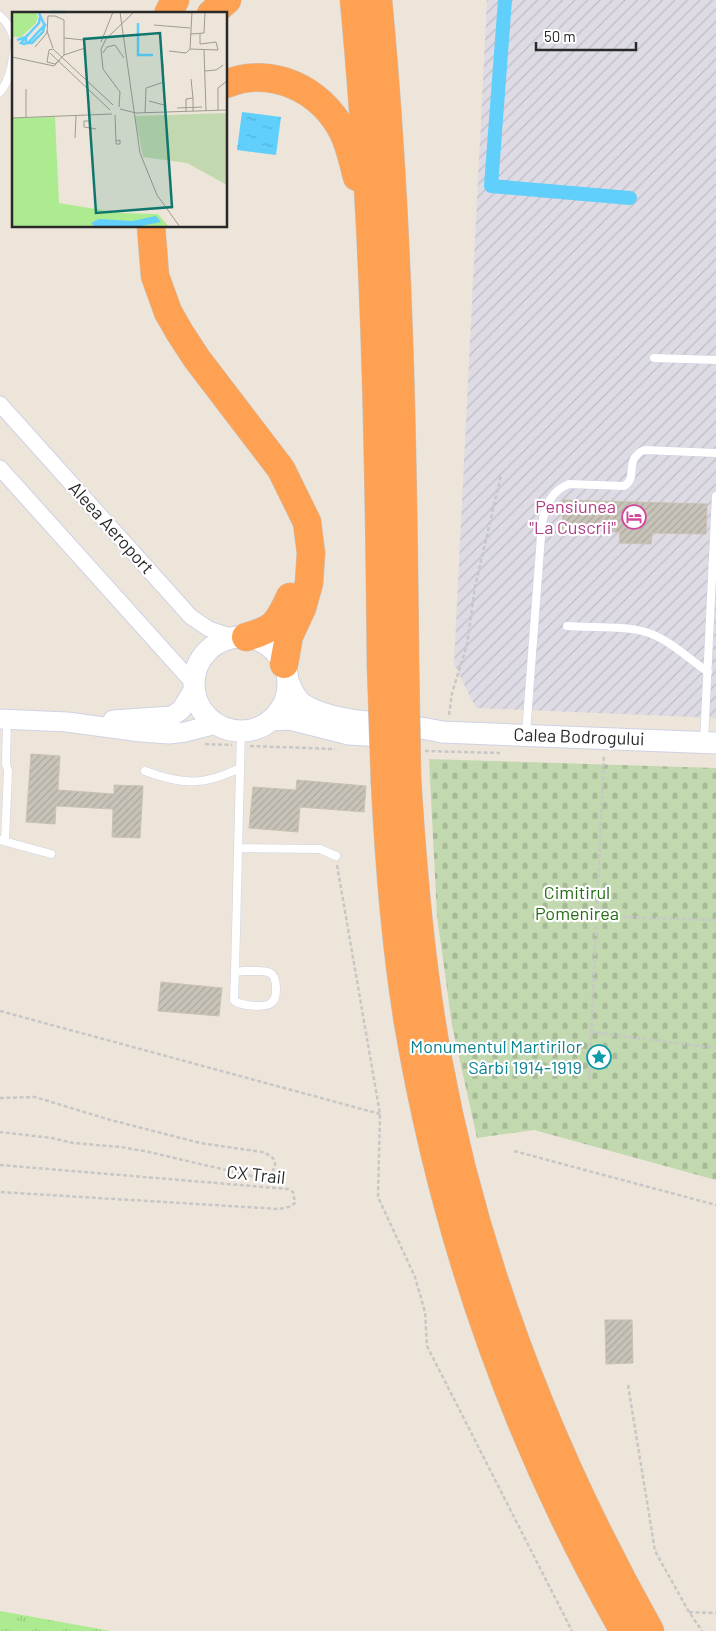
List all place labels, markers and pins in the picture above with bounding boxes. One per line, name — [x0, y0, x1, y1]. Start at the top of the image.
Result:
place label: Pensiunea "La Cuscrii" — [529, 495, 616, 538]
hotel icon: Pensiunea "La Cuscrii" — [621, 504, 647, 530]
place label: Monumentul Martirilor Sârbi 1914-1919 — [410, 1035, 582, 1078]
place icon: Monumentul Martirilor Sârbi 1914-1919 — [586, 1044, 612, 1070]

